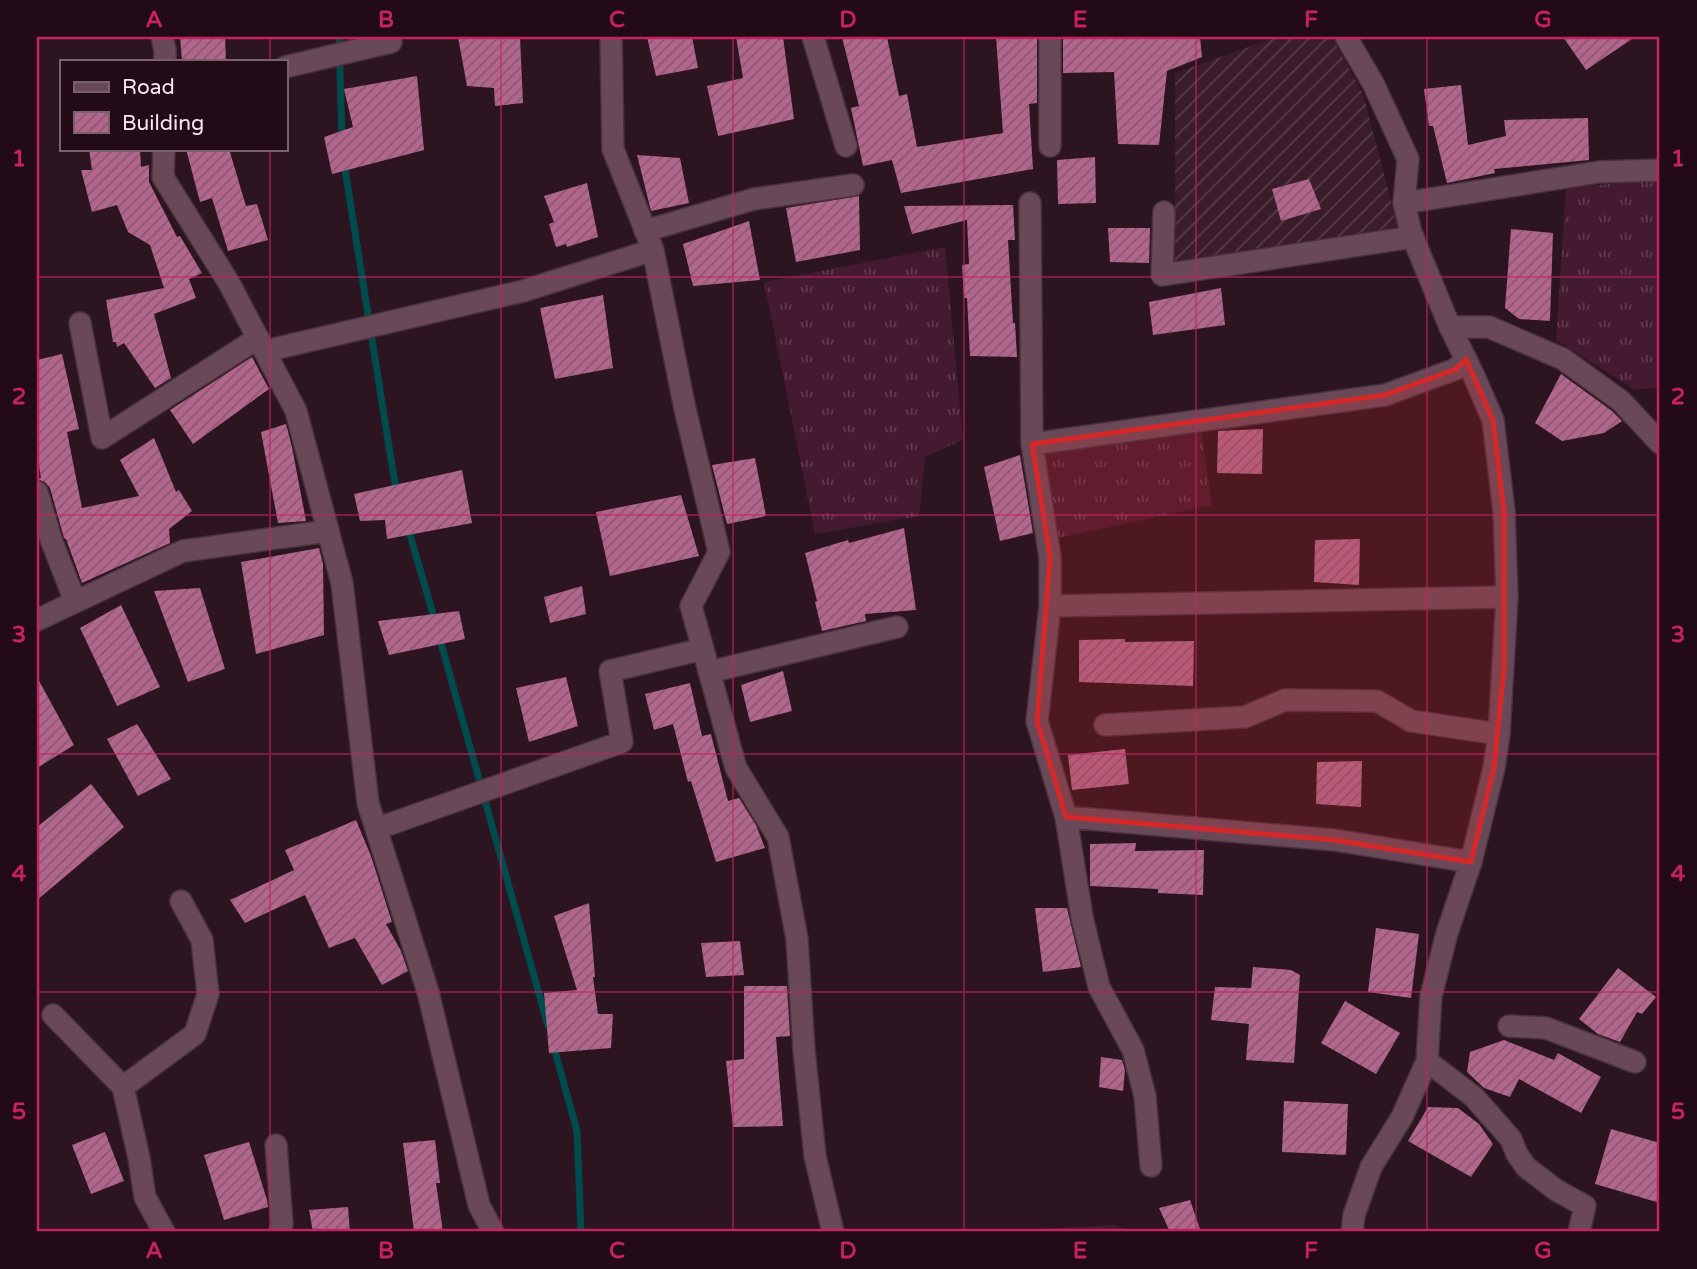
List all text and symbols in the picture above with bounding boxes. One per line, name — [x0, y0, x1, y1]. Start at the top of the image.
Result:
text: A — [145, 6, 163, 34]
text: B — [378, 6, 394, 34]
text: C — [609, 6, 625, 34]
text: D — [839, 6, 857, 34]
text: E — [1073, 6, 1087, 34]
text: F — [1304, 6, 1318, 34]
text: G — [1534, 6, 1552, 34]
legend — [60, 60, 287, 150]
text: Road — [122, 75, 175, 100]
text: Building — [122, 111, 204, 136]
text: 1 — [12, 145, 26, 173]
text: 1 — [1671, 145, 1685, 173]
text: 2 — [12, 383, 26, 411]
text: 2 — [1671, 383, 1685, 411]
text: 3 — [12, 621, 26, 649]
text: 3 — [1671, 621, 1685, 649]
text: 4 — [12, 860, 27, 888]
text: 4 — [1671, 860, 1686, 888]
text: 5 — [12, 1098, 26, 1126]
text: 5 — [1671, 1098, 1685, 1126]
text: A — [145, 1237, 163, 1265]
text: B — [378, 1237, 394, 1265]
text: C — [609, 1237, 625, 1265]
text: D — [839, 1237, 857, 1265]
text: E — [1073, 1237, 1087, 1265]
text: F — [1304, 1237, 1318, 1265]
text: G — [1534, 1237, 1552, 1265]

